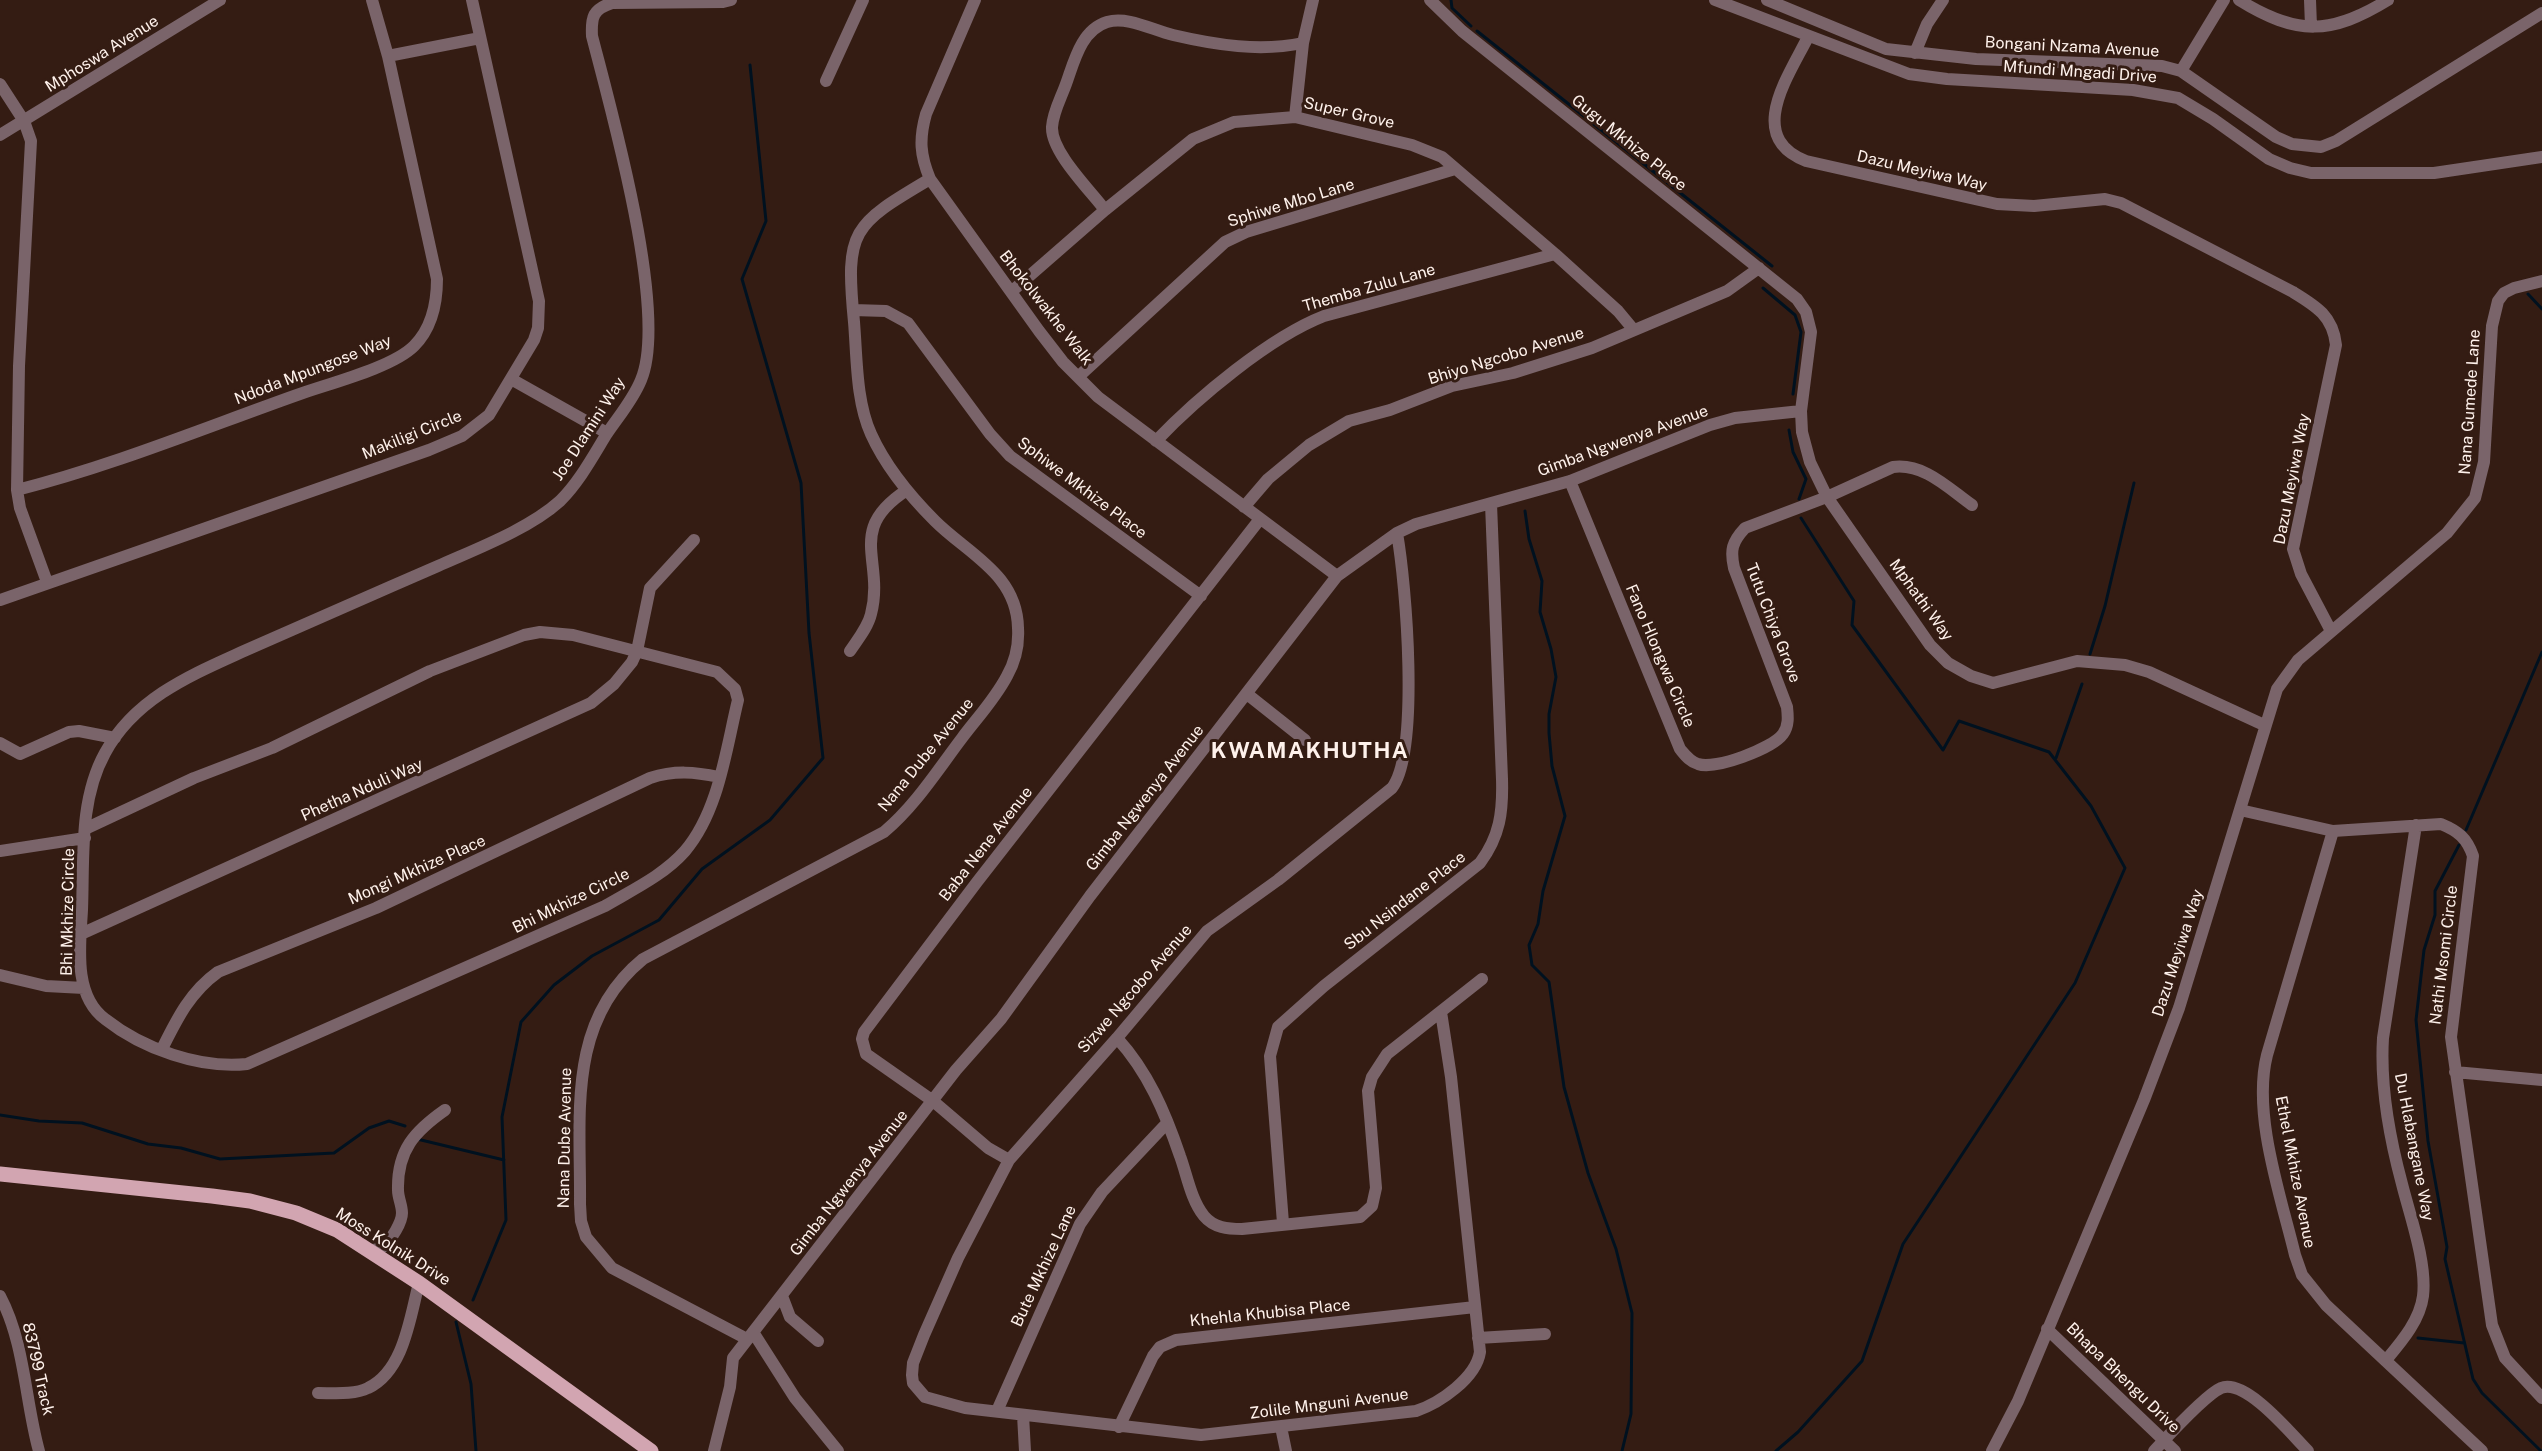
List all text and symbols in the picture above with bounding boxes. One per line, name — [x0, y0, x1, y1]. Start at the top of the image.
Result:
street label: Mphoswa Avenue — [42, 11, 162, 97]
street label: Bongani Nzama Avenue — [1984, 33, 2160, 61]
street label: Mfundi Mngadi Drive — [2002, 57, 2158, 87]
street label: Gugu Mkhize Place — [1568, 91, 1690, 195]
street label: Super Grove — [1302, 93, 1396, 133]
street label: Dazu Meyiwa Way — [1855, 147, 1989, 195]
street label: Sphiwe Mbo Lane — [1225, 175, 1357, 231]
street label: Bhokolwakhe Walk — [995, 247, 1097, 369]
street label: Themba Zulu Lane — [1300, 260, 1438, 316]
street label: Bhiyo Ngcobo Avenue — [1426, 323, 1586, 389]
street label: Nana Gumede Lane — [2455, 329, 2485, 475]
street label: Ndoda Mpungose Way — [232, 331, 394, 409]
street label: Joe Dlamini Way — [548, 374, 630, 484]
street label: Gimba Ngwenya Avenue — [1535, 401, 1711, 481]
street label: Makiligi Circle — [359, 406, 465, 464]
street label: Dazu Meyiwa Way — [2270, 412, 2314, 546]
street label: Sphiwe Mkhize Place — [1013, 433, 1151, 543]
street label: Mphathi Way — [1885, 555, 1957, 645]
street label: Tutu Chiya Grove — [1741, 561, 1805, 685]
street label: Fano Hlongwa Circle — [1621, 582, 1699, 730]
street label: Nana Dube Avenue — [874, 694, 978, 816]
street label: Gimba Ngwenya Avenue — [1082, 721, 1208, 875]
district label: KWAMAKHUTHA — [1211, 738, 1409, 764]
street label: Phetha Nduli Way — [298, 754, 426, 826]
street label: Baba Nene Avenue — [935, 783, 1037, 905]
street label: Mongi Mkhize Place — [345, 831, 489, 909]
street label: Bhi Mkhize Circle — [57, 848, 79, 976]
street label: Sbu Nsindane Place — [1340, 848, 1470, 954]
street label: Bhi Mkhize Circle — [509, 864, 633, 938]
street label: Nathi Msomi Circle — [2426, 884, 2462, 1026]
street label: Dazu Meyiwa Way — [2148, 887, 2208, 1019]
street label: Sizwe Ngcobo Avenue — [1074, 921, 1196, 1057]
street label: Nana Dube Avenue — [554, 1067, 576, 1209]
street label: Du Hlabangane Way — [2390, 1071, 2438, 1223]
street label: Ethel Mkhize Avenue — [2271, 1094, 2319, 1250]
street label: Gimba Ngwenya Avenue — [786, 1106, 912, 1260]
street label: Bute Mkhize Lane — [1007, 1202, 1081, 1330]
street label: Moss Kolnik Drive — [332, 1204, 454, 1290]
street label: Khehla Khubisa Place — [1189, 1295, 1351, 1331]
street label: Bhapa Bhengu Drive — [2062, 1319, 2184, 1437]
street label: 83799 Track — [18, 1321, 58, 1417]
street label: Zolile Mnguni Avenue — [1249, 1385, 1409, 1423]

